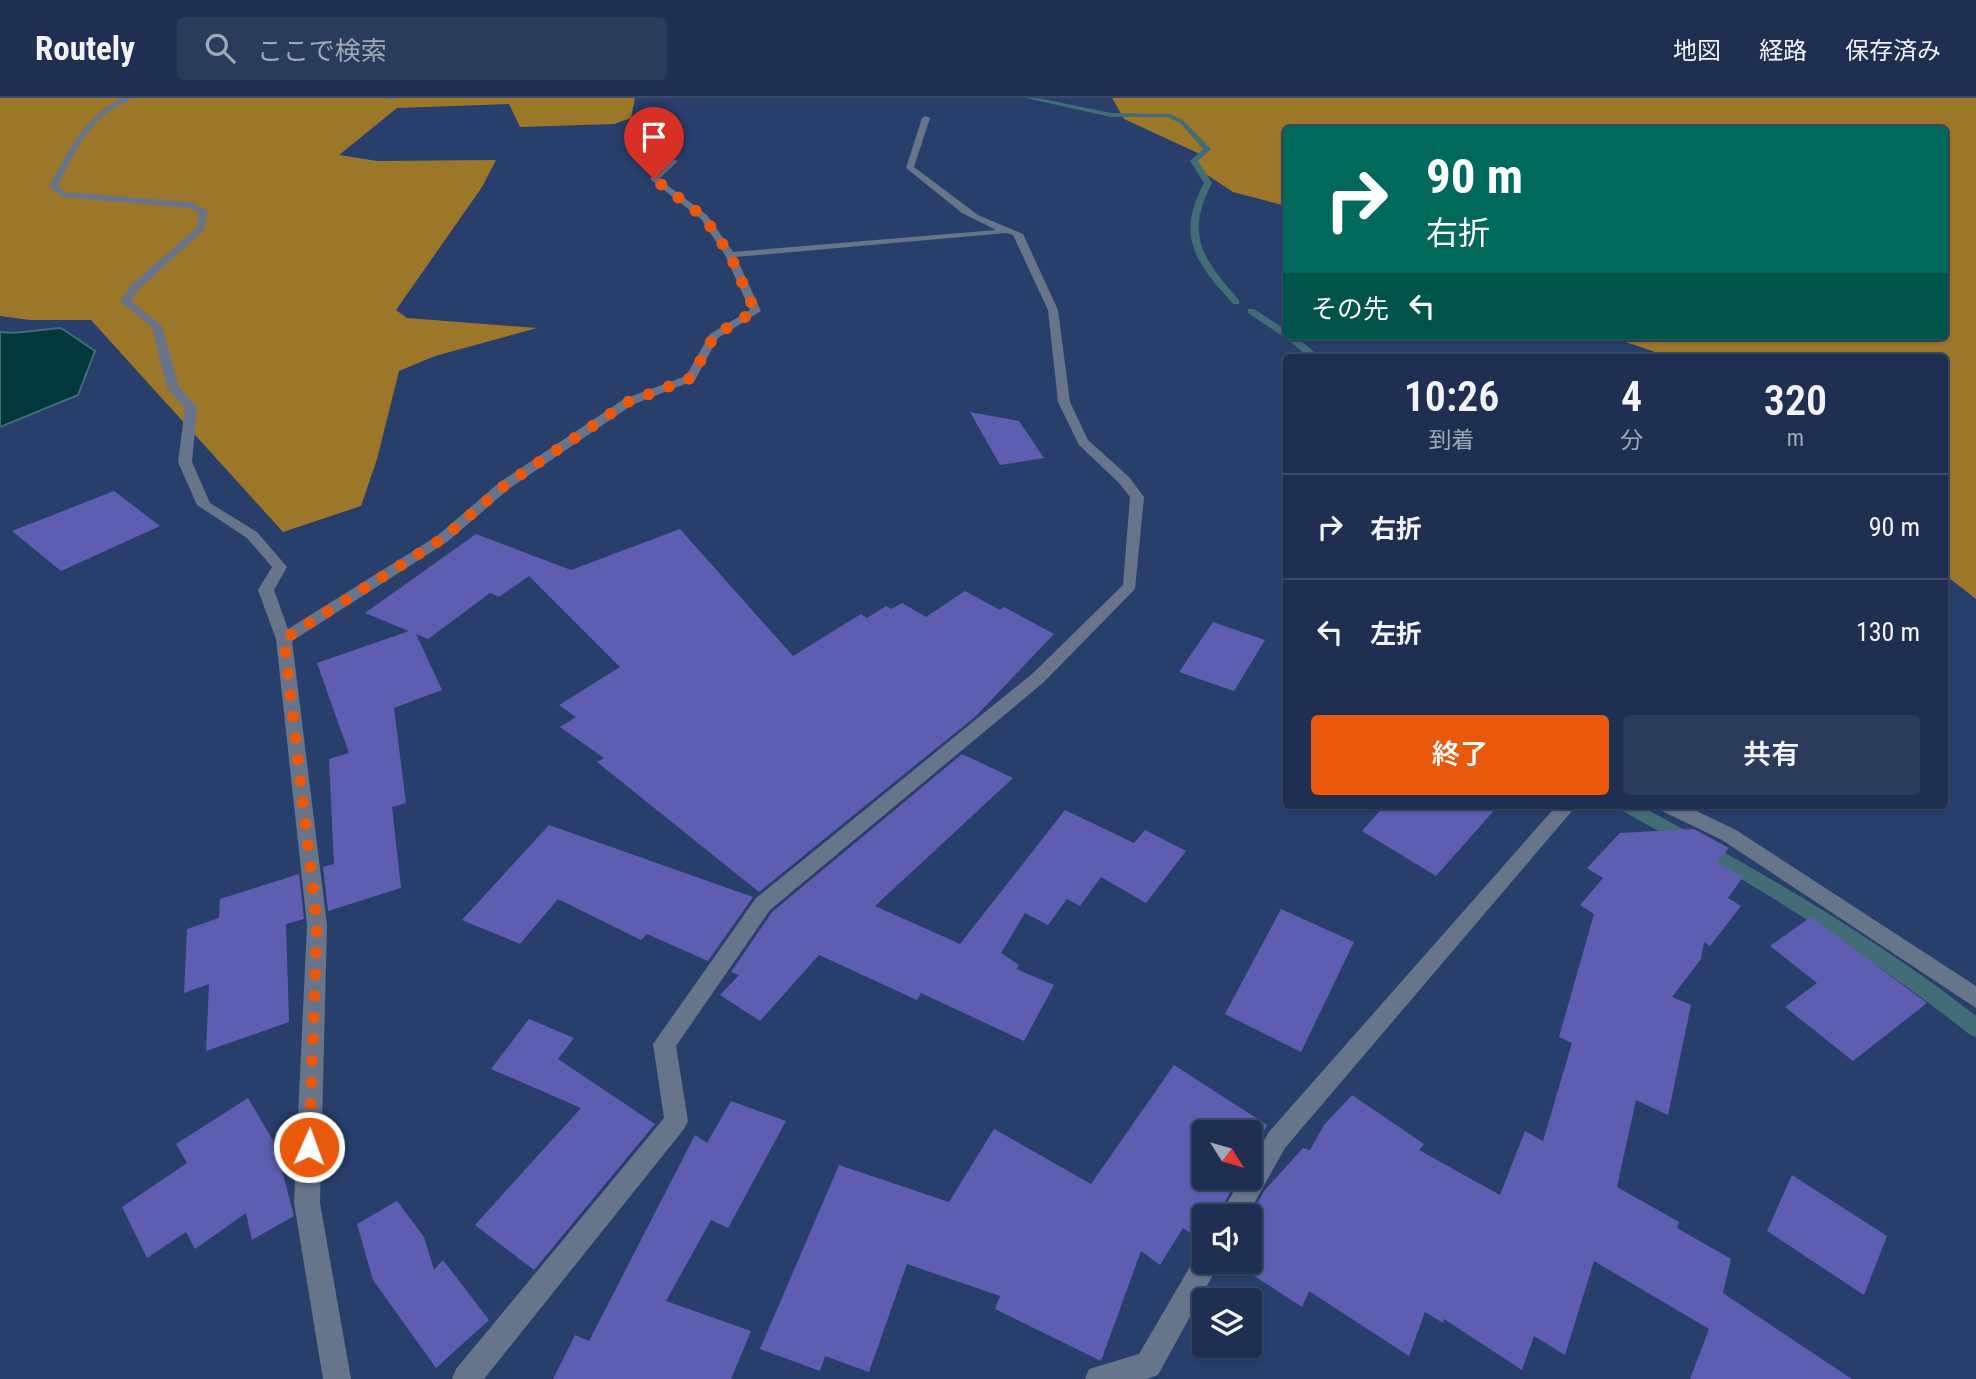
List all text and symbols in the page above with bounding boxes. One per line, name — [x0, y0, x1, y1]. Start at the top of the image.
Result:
search box — [177, 17, 667, 80]
text: Routely — [35, 29, 135, 68]
icon: search — [201, 29, 239, 67]
text: ここで検索 — [257, 36, 387, 66]
text: 地図 — [1673, 37, 1721, 65]
text: 経路 — [1759, 37, 1807, 65]
text: 保存済み — [1845, 37, 1941, 65]
pin — [624, 107, 684, 179]
icon: arrive — [635, 118, 673, 156]
text: 90 m — [1426, 148, 1523, 205]
icon: right — [1311, 154, 1402, 245]
text: 右折 — [1426, 214, 1490, 252]
icon: left — [1403, 287, 1441, 325]
text: その先 — [1311, 294, 1389, 324]
text: 10:26 — [1404, 372, 1499, 421]
text: 4 — [1621, 372, 1642, 421]
text: 320 — [1764, 376, 1827, 425]
text: m — [1787, 425, 1804, 452]
text: 到着 — [1429, 427, 1475, 454]
text: 分 — [1620, 427, 1643, 454]
icon: right — [1311, 508, 1349, 546]
text: 90 m — [1869, 512, 1920, 542]
text: 右折 — [1370, 514, 1422, 544]
icon: left — [1311, 613, 1349, 651]
text: 130 m — [1856, 617, 1920, 647]
text: 左折 — [1370, 619, 1422, 649]
button: 終了 — [1311, 715, 1609, 795]
button: 共有 — [1623, 715, 1920, 795]
position arrow — [272, 1110, 346, 1184]
north arrow — [1192, 1120, 1262, 1190]
map controls — [1192, 1120, 1262, 1358]
button: sound — [1192, 1204, 1262, 1274]
button: layers — [1192, 1288, 1262, 1358]

